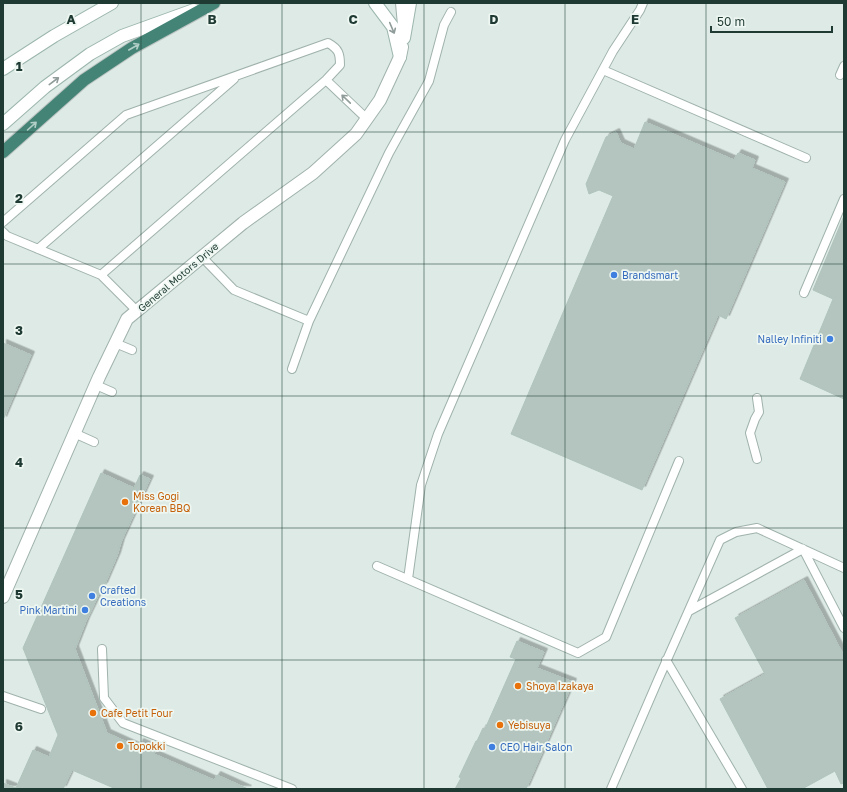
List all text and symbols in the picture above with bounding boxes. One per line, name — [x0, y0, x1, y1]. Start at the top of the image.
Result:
scale bar — [711, 8, 832, 34]
text: A — [66, 11, 76, 27]
text: B — [207, 11, 217, 27]
text: C — [348, 11, 358, 27]
text: D — [489, 11, 499, 27]
text: E — [631, 11, 639, 27]
text: 50 m — [717, 14, 745, 29]
one-way arrow — [389, 22, 397, 34]
one-way arrow — [128, 42, 140, 50]
text: 1 — [16, 58, 23, 74]
one-way arrow — [48, 76, 59, 85]
one-way arrow — [341, 94, 351, 104]
one-way arrow — [27, 122, 37, 131]
text: 2 — [15, 190, 23, 206]
street label: General Motors Drive — [135, 240, 221, 314]
place label: Brandsmart — [622, 269, 678, 281]
marker: Brandsmart — [609, 270, 619, 280]
text: 3 — [15, 322, 23, 338]
place label: Nalley Infiniti — [758, 333, 822, 345]
marker: Nalley Infiniti — [825, 334, 835, 344]
text: 4 — [15, 454, 23, 470]
place label: Miss Gogi Korean BBQ — [133, 490, 190, 514]
marker: Miss Gogi Korean BBQ — [120, 497, 130, 507]
place label: Crafted Creations — [100, 584, 146, 608]
text: 5 — [15, 586, 23, 602]
marker: Crafted Creations — [87, 591, 97, 601]
place label: Pink Martini — [20, 604, 77, 616]
marker: Pink Martini — [80, 605, 90, 615]
place label: Shoya Izakaya — [526, 680, 594, 692]
marker: Shoya Izakaya — [513, 681, 523, 691]
place label: Cafe Petit Four — [101, 707, 173, 719]
marker: Cafe Petit Four — [88, 708, 98, 718]
text: 6 — [15, 718, 23, 734]
place label: Yebisuya — [508, 719, 551, 731]
marker: Yebisuya — [495, 720, 505, 730]
place label: Topokki — [128, 740, 165, 752]
marker: Topokki — [115, 741, 125, 751]
place label: CEO Hair Salon — [500, 741, 572, 753]
marker: CEO Hair Salon — [487, 742, 497, 752]

